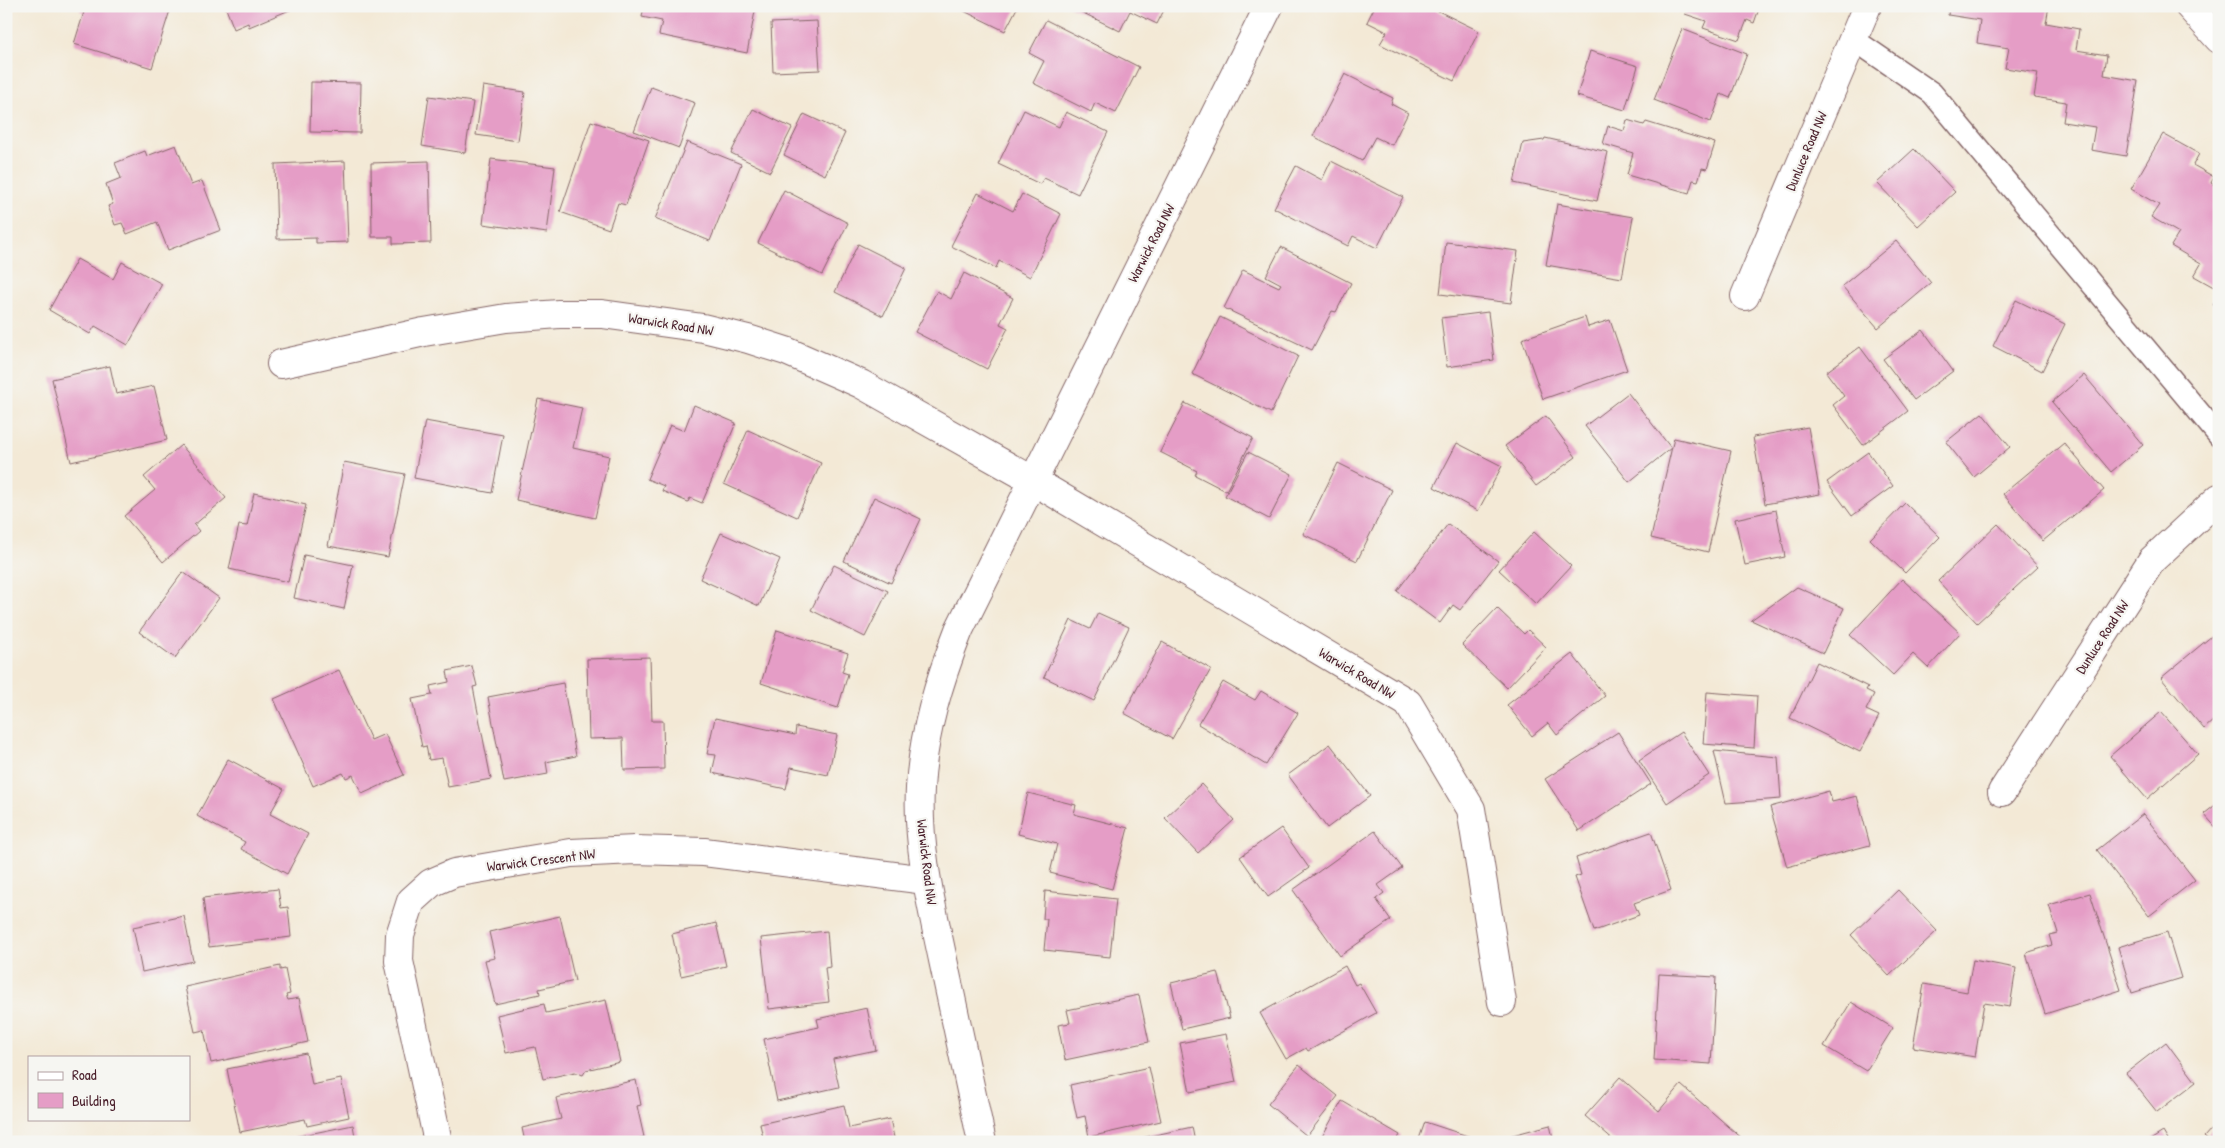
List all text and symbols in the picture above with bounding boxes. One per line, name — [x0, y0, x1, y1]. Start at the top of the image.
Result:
street label: Dunluce Road NW — [1780, 108, 1831, 193]
street label: Warwick Road NW — [1123, 200, 1179, 285]
street label: Warwick Road NW — [627, 307, 715, 340]
street label: Dunluce Road NW — [2071, 596, 2133, 677]
street label: Warwick Road NW — [1316, 642, 1399, 703]
street label: Warwick Road NW — [913, 818, 942, 906]
street label: Warwick Crescent NW — [486, 843, 597, 876]
legend — [28, 1056, 190, 1120]
text: Road — [72, 1064, 97, 1085]
text: Building — [72, 1090, 116, 1111]

